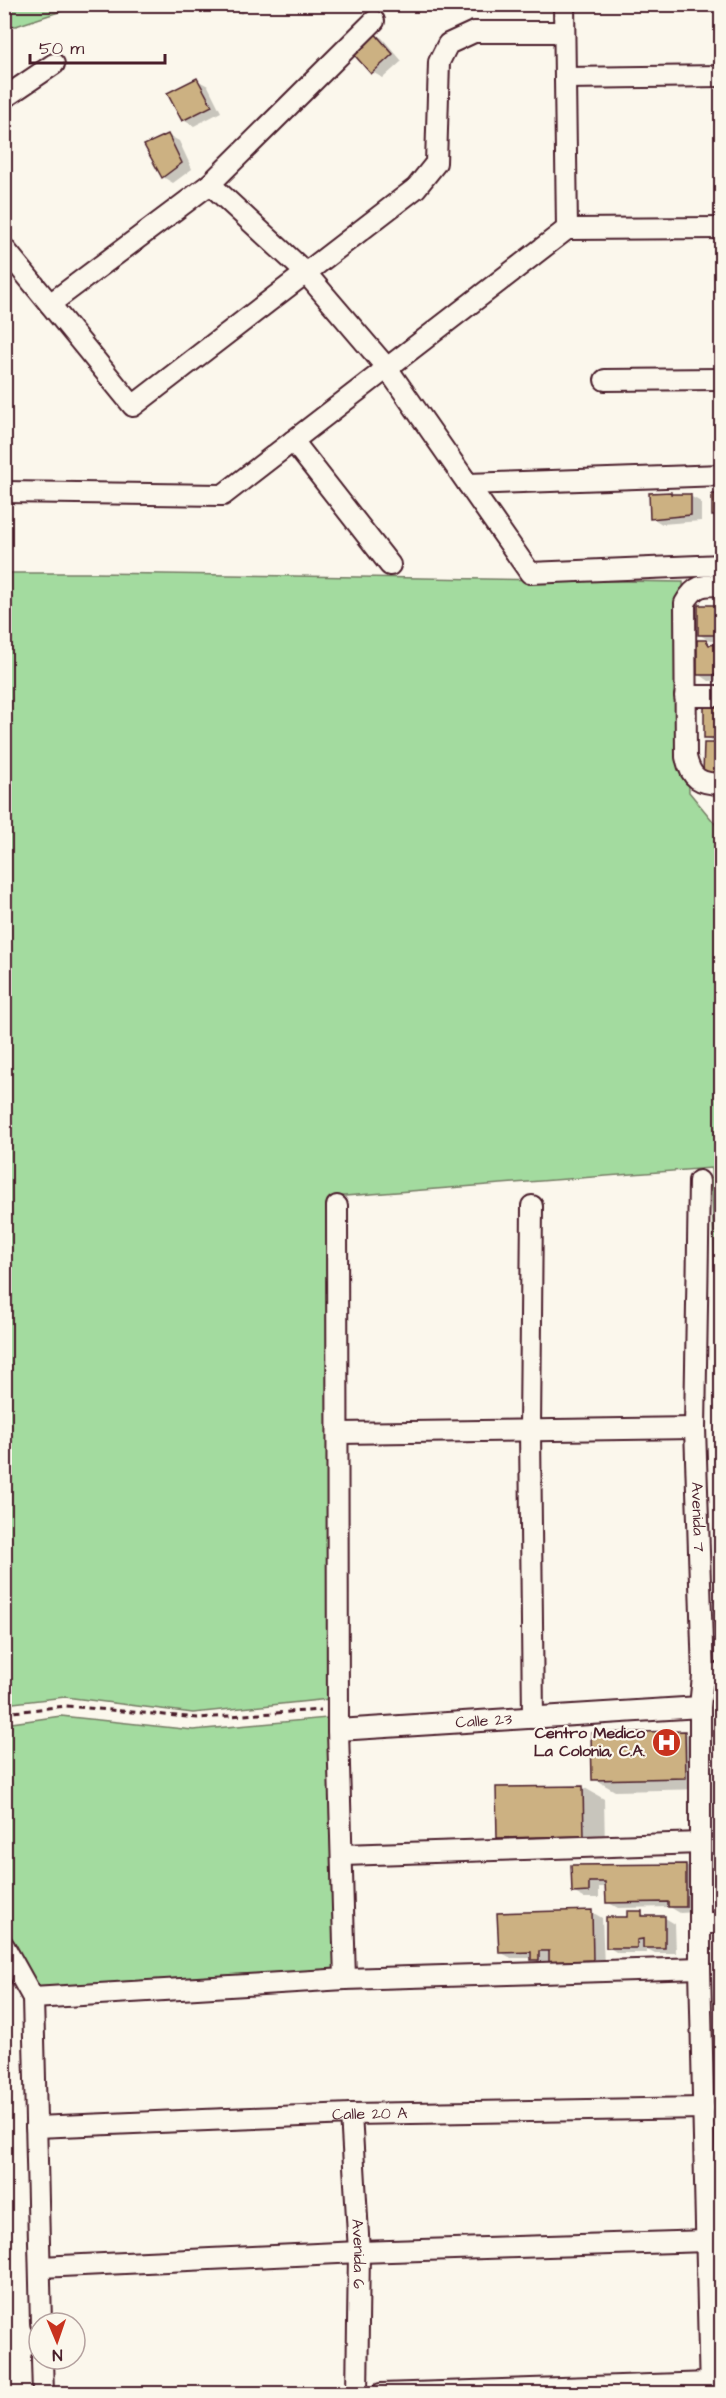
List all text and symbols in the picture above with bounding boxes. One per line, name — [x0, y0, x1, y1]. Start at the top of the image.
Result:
scale bar — [30, 27, 165, 65]
text: 50 m — [39, 36, 84, 61]
street label: Avenida 7 — [686, 1481, 710, 1553]
street label: Calle 23 — [455, 1708, 513, 1734]
place label: Centro Medico La Colonia, C.A. — [534, 1722, 646, 1762]
hospital icon: Centro Medico La Colonia, C.A. — [650, 1726, 682, 1758]
street label: Calle 20 A — [332, 2102, 408, 2126]
street label: Avenida 6 — [346, 2218, 370, 2289]
north arrow — [27, 2311, 87, 2371]
text: N — [52, 2344, 63, 2366]

